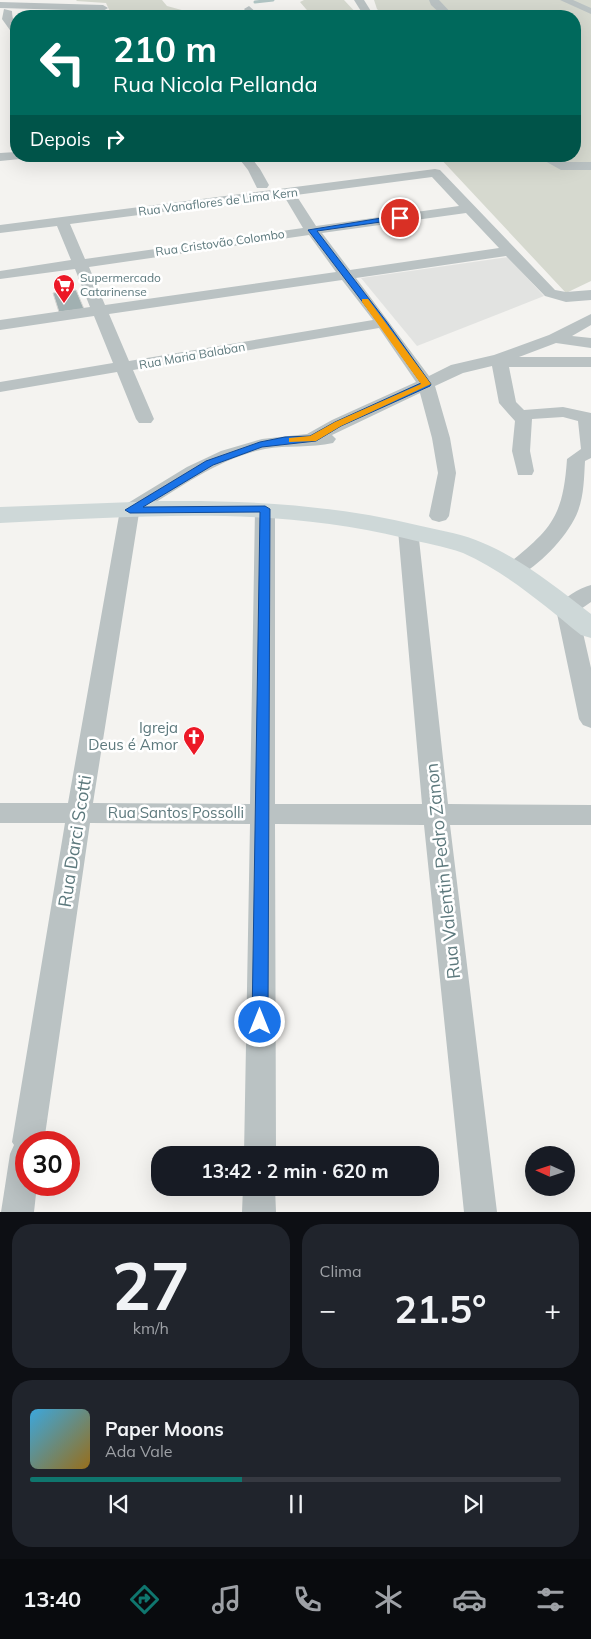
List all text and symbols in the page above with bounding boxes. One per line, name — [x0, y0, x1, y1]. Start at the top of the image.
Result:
text: 210 m — [113, 27, 217, 71]
icon: left — [30, 30, 95, 95]
text: Rua Nicola Pellanda — [113, 70, 318, 98]
icon: right — [101, 125, 129, 153]
text: Depois — [30, 127, 91, 151]
street label: Rua Vanaflores de Lima Kern — [137, 184, 299, 219]
pin — [379, 197, 421, 239]
icon: arrive — [386, 204, 414, 232]
street label: Rua Cristovão Colombo — [154, 226, 286, 259]
place label: Supermercado Catarinense — [80, 270, 161, 299]
supermarket icon: Supermercado Catarinense — [52, 273, 76, 304]
street label: Rua Maria Balaban — [138, 339, 246, 372]
place label: Igreja Deus é Amor — [88, 718, 179, 754]
church icon: Igreja Deus é Amor — [182, 725, 206, 756]
street label: Rua Valentin Pedro Zanon — [420, 762, 465, 980]
street label: Rua Darci Scotti — [53, 773, 96, 909]
street label: Rua Santos Possolli — [108, 803, 244, 822]
position arrow — [233, 995, 285, 1047]
speed limit sign: 30 — [15, 1131, 80, 1196]
north arrow — [525, 1146, 575, 1196]
map controls — [525, 1146, 575, 1196]
text: 13:42 · 2 min · 620 m — [201, 1159, 389, 1183]
text: 27 — [112, 1245, 190, 1326]
text: Clima — [320, 1261, 362, 1281]
text: 21.5° — [394, 1285, 486, 1333]
text: − — [320, 1292, 336, 1327]
text: + — [544, 1292, 561, 1327]
text: km/h — [133, 1318, 169, 1338]
text: Paper Moons — [105, 1417, 224, 1441]
text: Ada Vale — [105, 1441, 172, 1461]
icon: previous — [105, 1490, 133, 1518]
icon: pause — [282, 1490, 310, 1518]
icon: next — [459, 1490, 487, 1518]
icon: directions — [127, 1582, 162, 1617]
icon: music — [209, 1582, 244, 1617]
icon: phone — [290, 1582, 325, 1617]
icon: climate — [371, 1582, 406, 1617]
icon: car — [452, 1582, 487, 1617]
icon: filters — [533, 1582, 568, 1617]
text: 13:40 — [23, 1585, 81, 1613]

